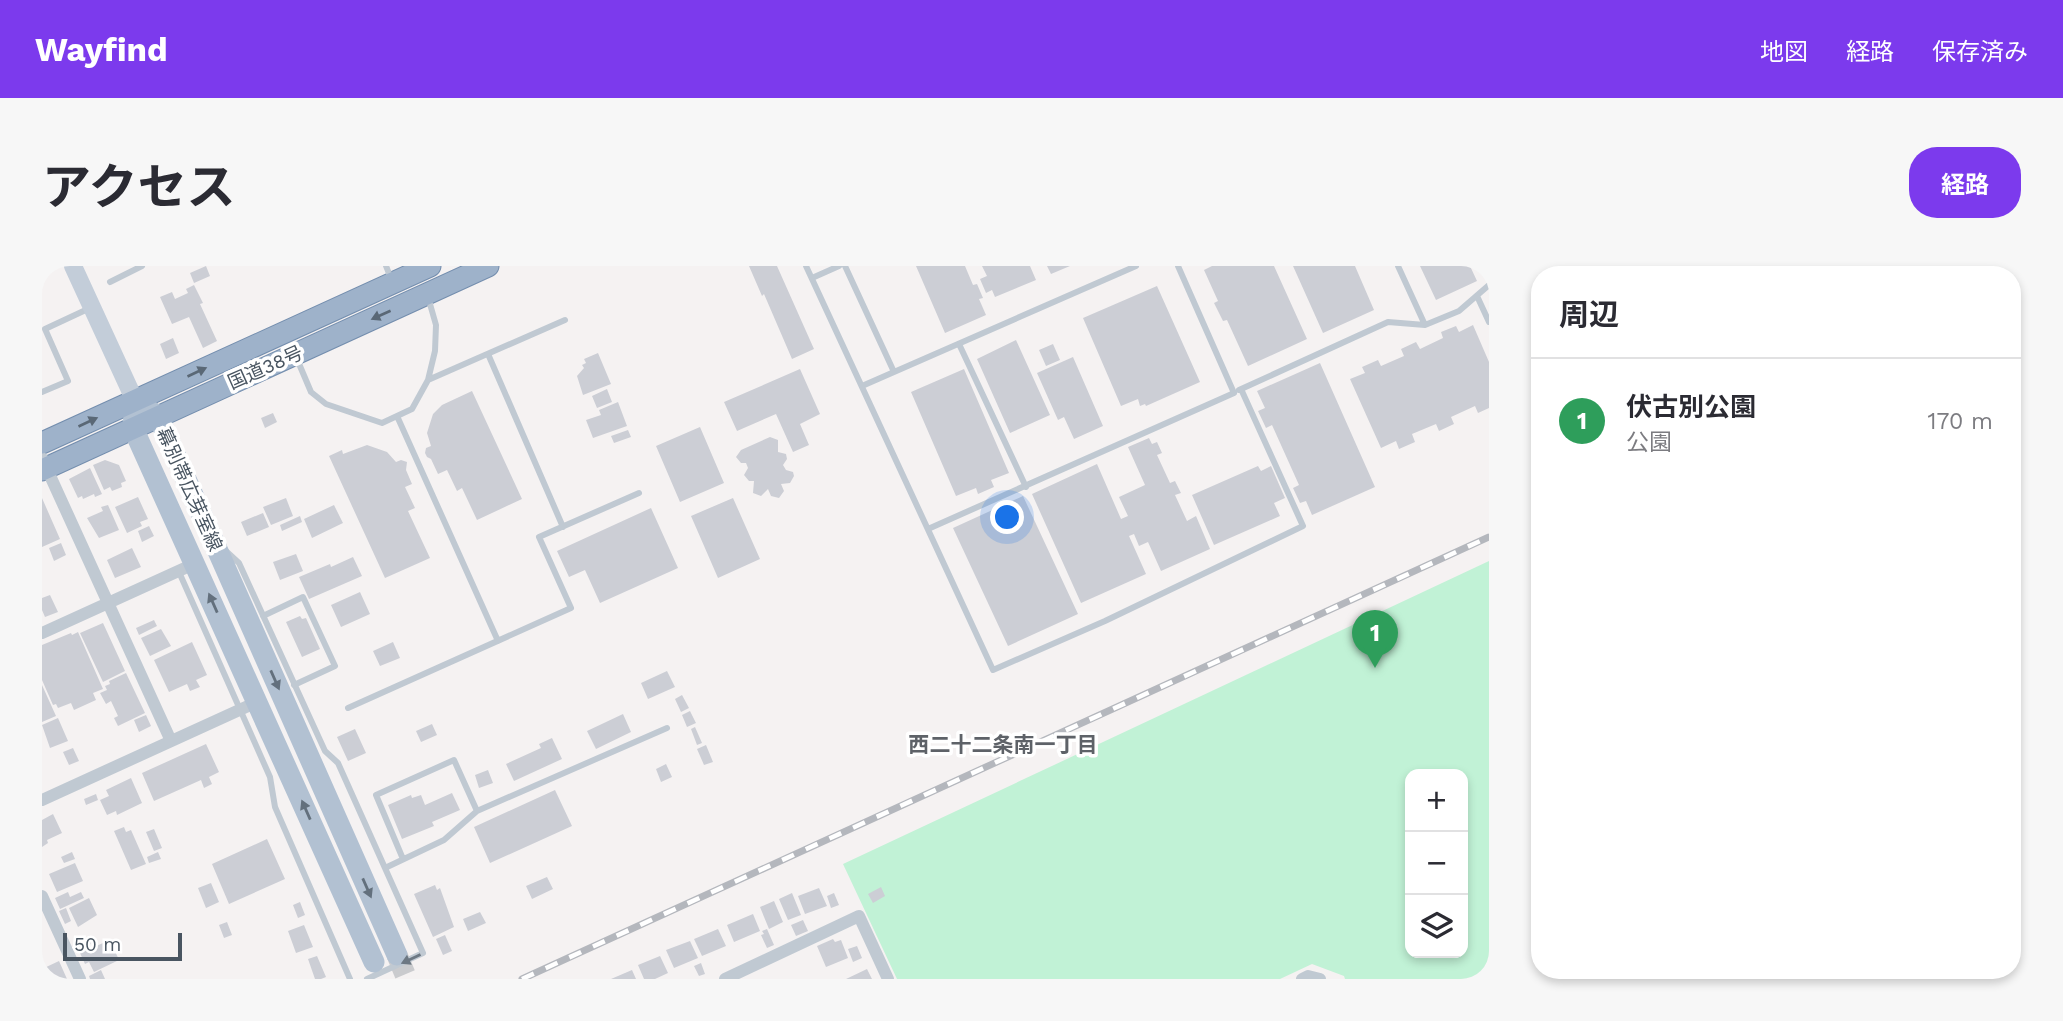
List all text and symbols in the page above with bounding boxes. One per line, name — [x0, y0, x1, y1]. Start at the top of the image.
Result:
text: Wayfind — [35, 30, 168, 69]
text: 地図 — [1760, 38, 1808, 66]
text: 経路 — [1846, 38, 1894, 66]
text: 保存済み — [1932, 38, 2028, 66]
button: 経路 — [1909, 147, 2021, 218]
text: アクセス — [42, 158, 236, 216]
text: 周辺 — [1559, 297, 1619, 332]
one-way arrow — [371, 310, 392, 321]
street label: 国道38号 — [224, 341, 306, 394]
one-way arrow — [187, 366, 207, 378]
text: 伏古別公園 — [1626, 392, 1756, 422]
text: 1 — [1577, 408, 1587, 435]
text: 170 m — [1928, 408, 1993, 435]
one-way arrow — [78, 416, 99, 427]
street label: 幕別帯広芽室線 — [152, 424, 227, 555]
text: 公園 — [1626, 429, 1672, 456]
your location — [990, 500, 1024, 534]
one-way arrow — [207, 592, 218, 613]
pin: 1 — [1352, 610, 1398, 668]
one-way arrow — [270, 670, 281, 691]
district label: 西二十二条南一丁目 — [909, 732, 1098, 757]
map controls — [1405, 769, 1468, 958]
button: + — [1405, 769, 1468, 832]
one-way arrow — [300, 800, 311, 821]
button: − — [1405, 832, 1468, 895]
one-way arrow — [361, 878, 373, 898]
button: layers — [1405, 895, 1468, 958]
scale bar — [63, 930, 182, 962]
text: 50 m — [74, 933, 121, 956]
one-way arrow — [401, 953, 421, 964]

